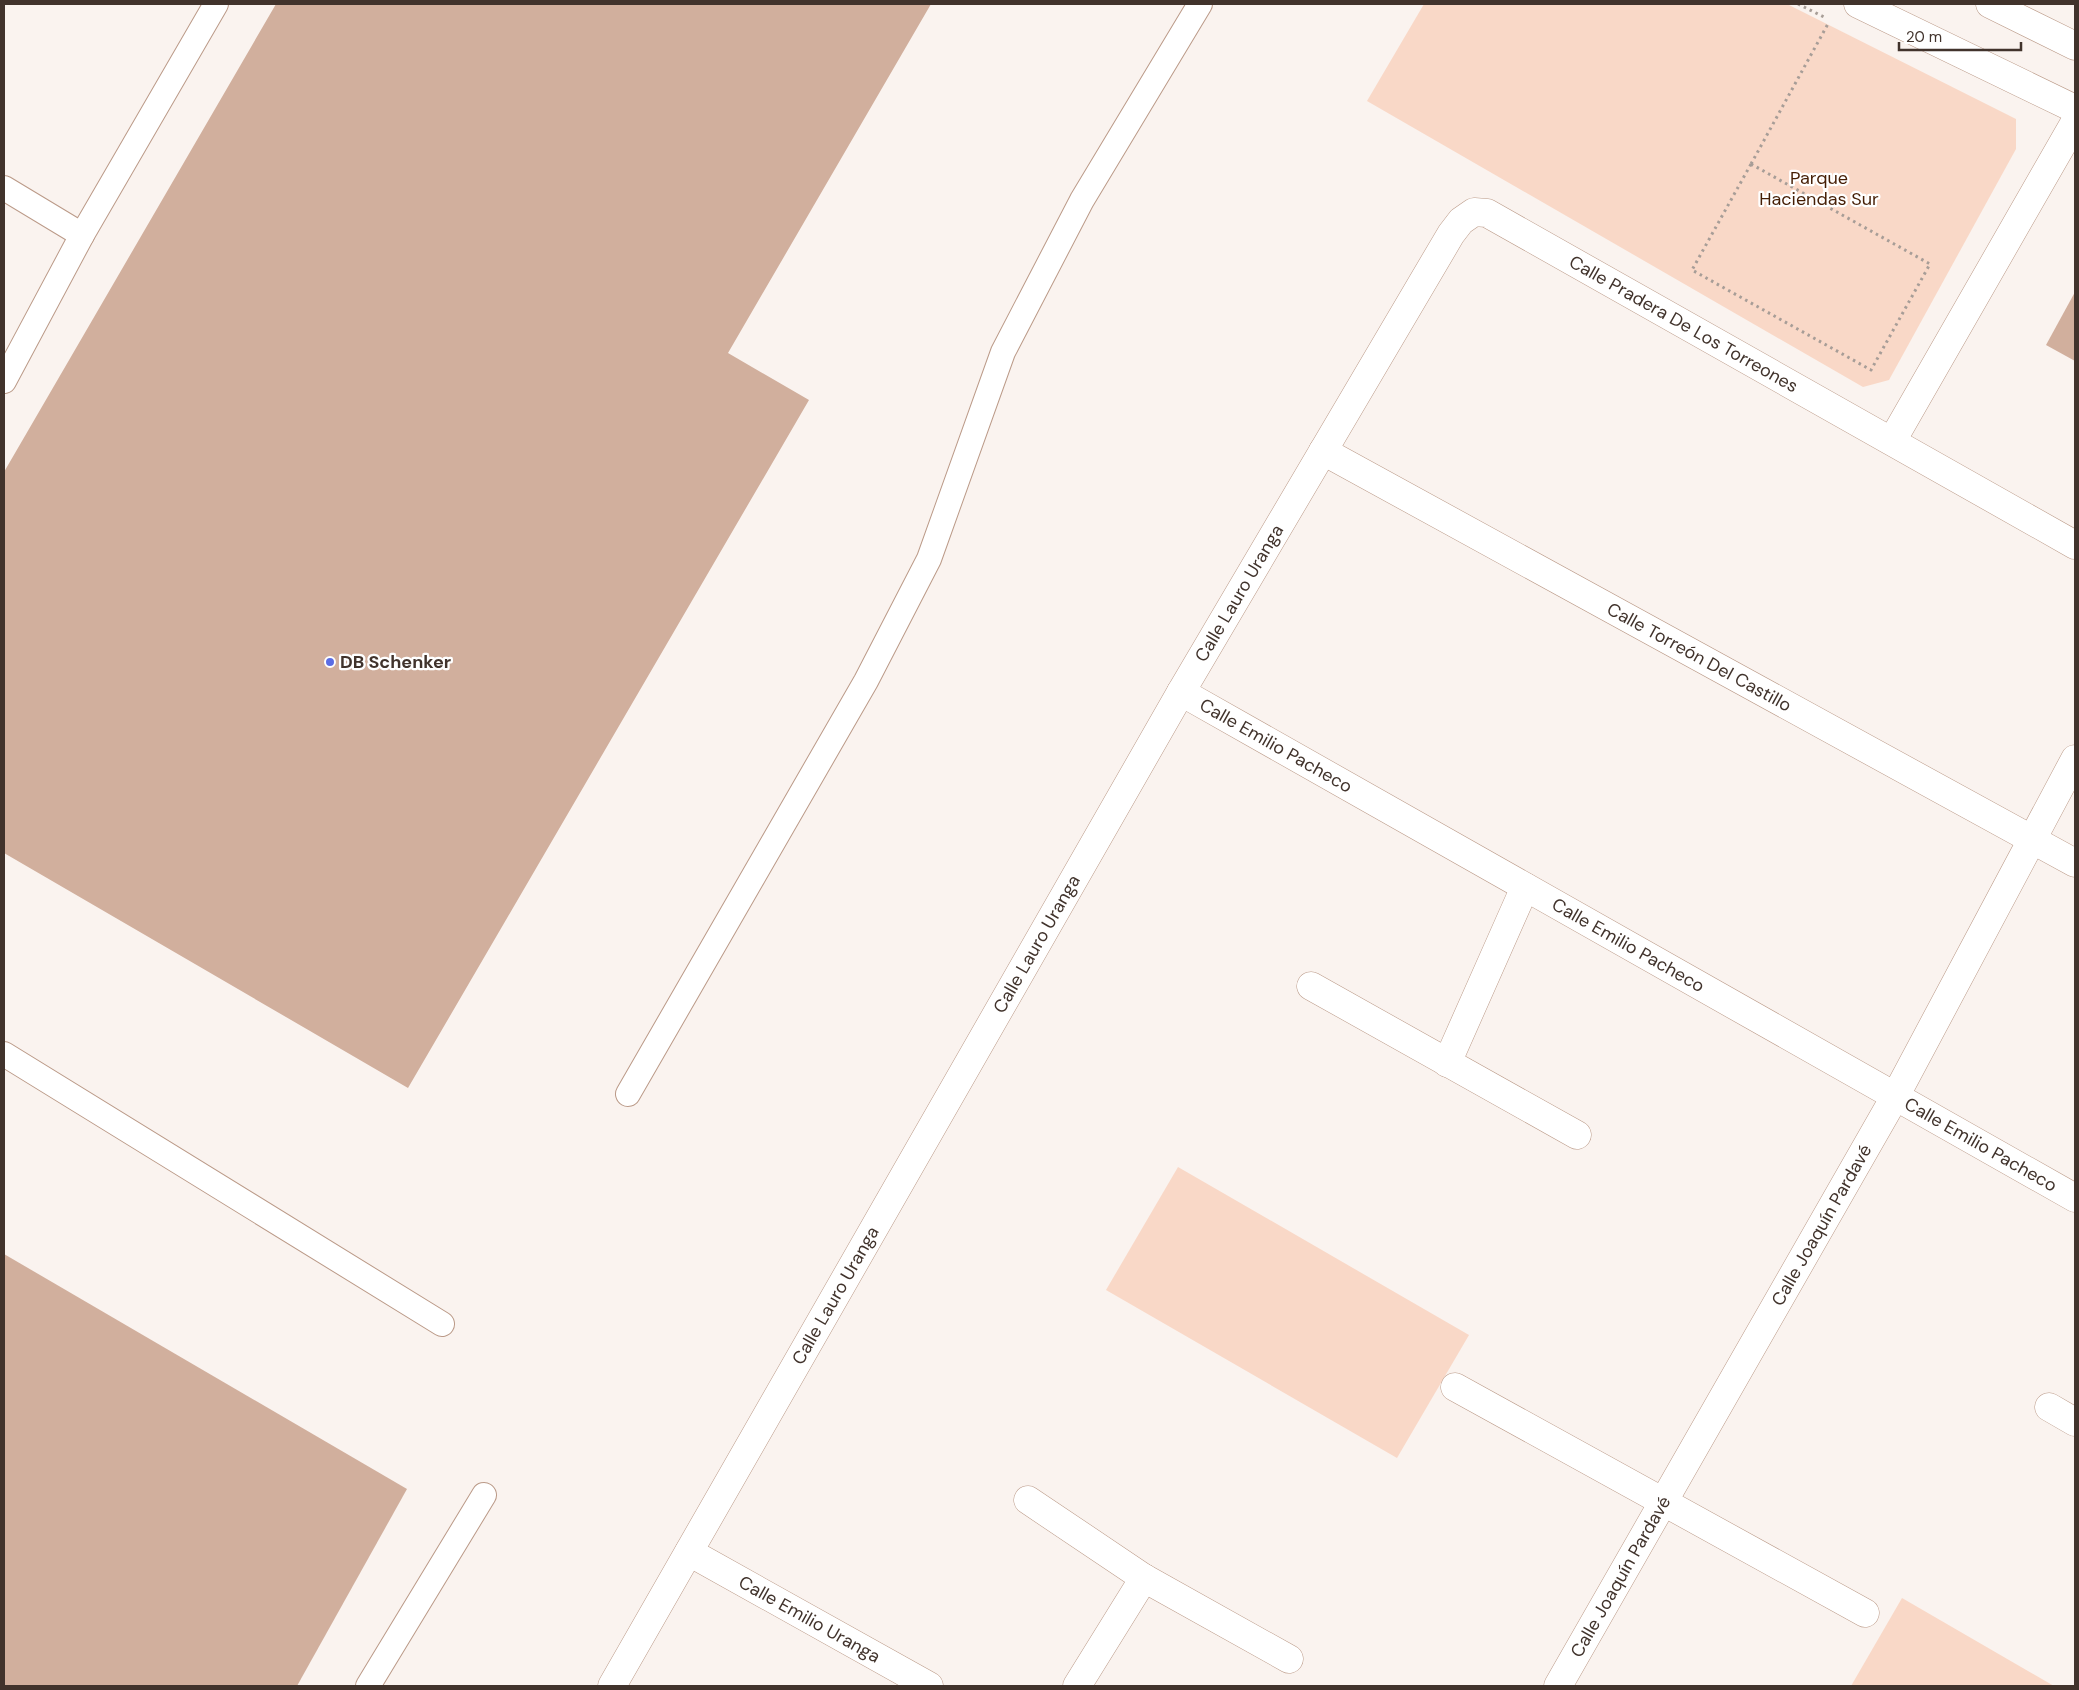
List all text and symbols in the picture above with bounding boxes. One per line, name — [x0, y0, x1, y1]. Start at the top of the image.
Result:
scale bar — [1899, 20, 2022, 52]
text: 20 m — [1906, 27, 1942, 47]
park label: Parque Haciendas Sur — [1759, 166, 1879, 211]
street label: Calle Pradera De Los Torreones — [1565, 250, 1802, 398]
street label: Calle Lauro Uranga — [1189, 520, 1289, 666]
street label: Calle Torreón Del Castillo — [1603, 597, 1796, 717]
place label: DB Schenker — [340, 650, 451, 674]
marker: DB Schenker — [324, 656, 336, 668]
street label: Calle Emilio Pacheco — [1195, 693, 1357, 798]
street label: Calle Lauro Uranga — [988, 870, 1086, 1017]
street label: Calle Emilio Pacheco — [1548, 892, 1709, 998]
street label: Calle Emilio Pacheco — [1900, 1092, 2061, 1197]
street label: Calle Joaquín Pardavé — [1766, 1140, 1877, 1310]
street label: Calle Lauro Uranga — [786, 1222, 885, 1369]
street label: Calle Joaquín Pardavé — [1565, 1492, 1676, 1662]
street label: Calle Emilio Uranga — [734, 1570, 885, 1668]

